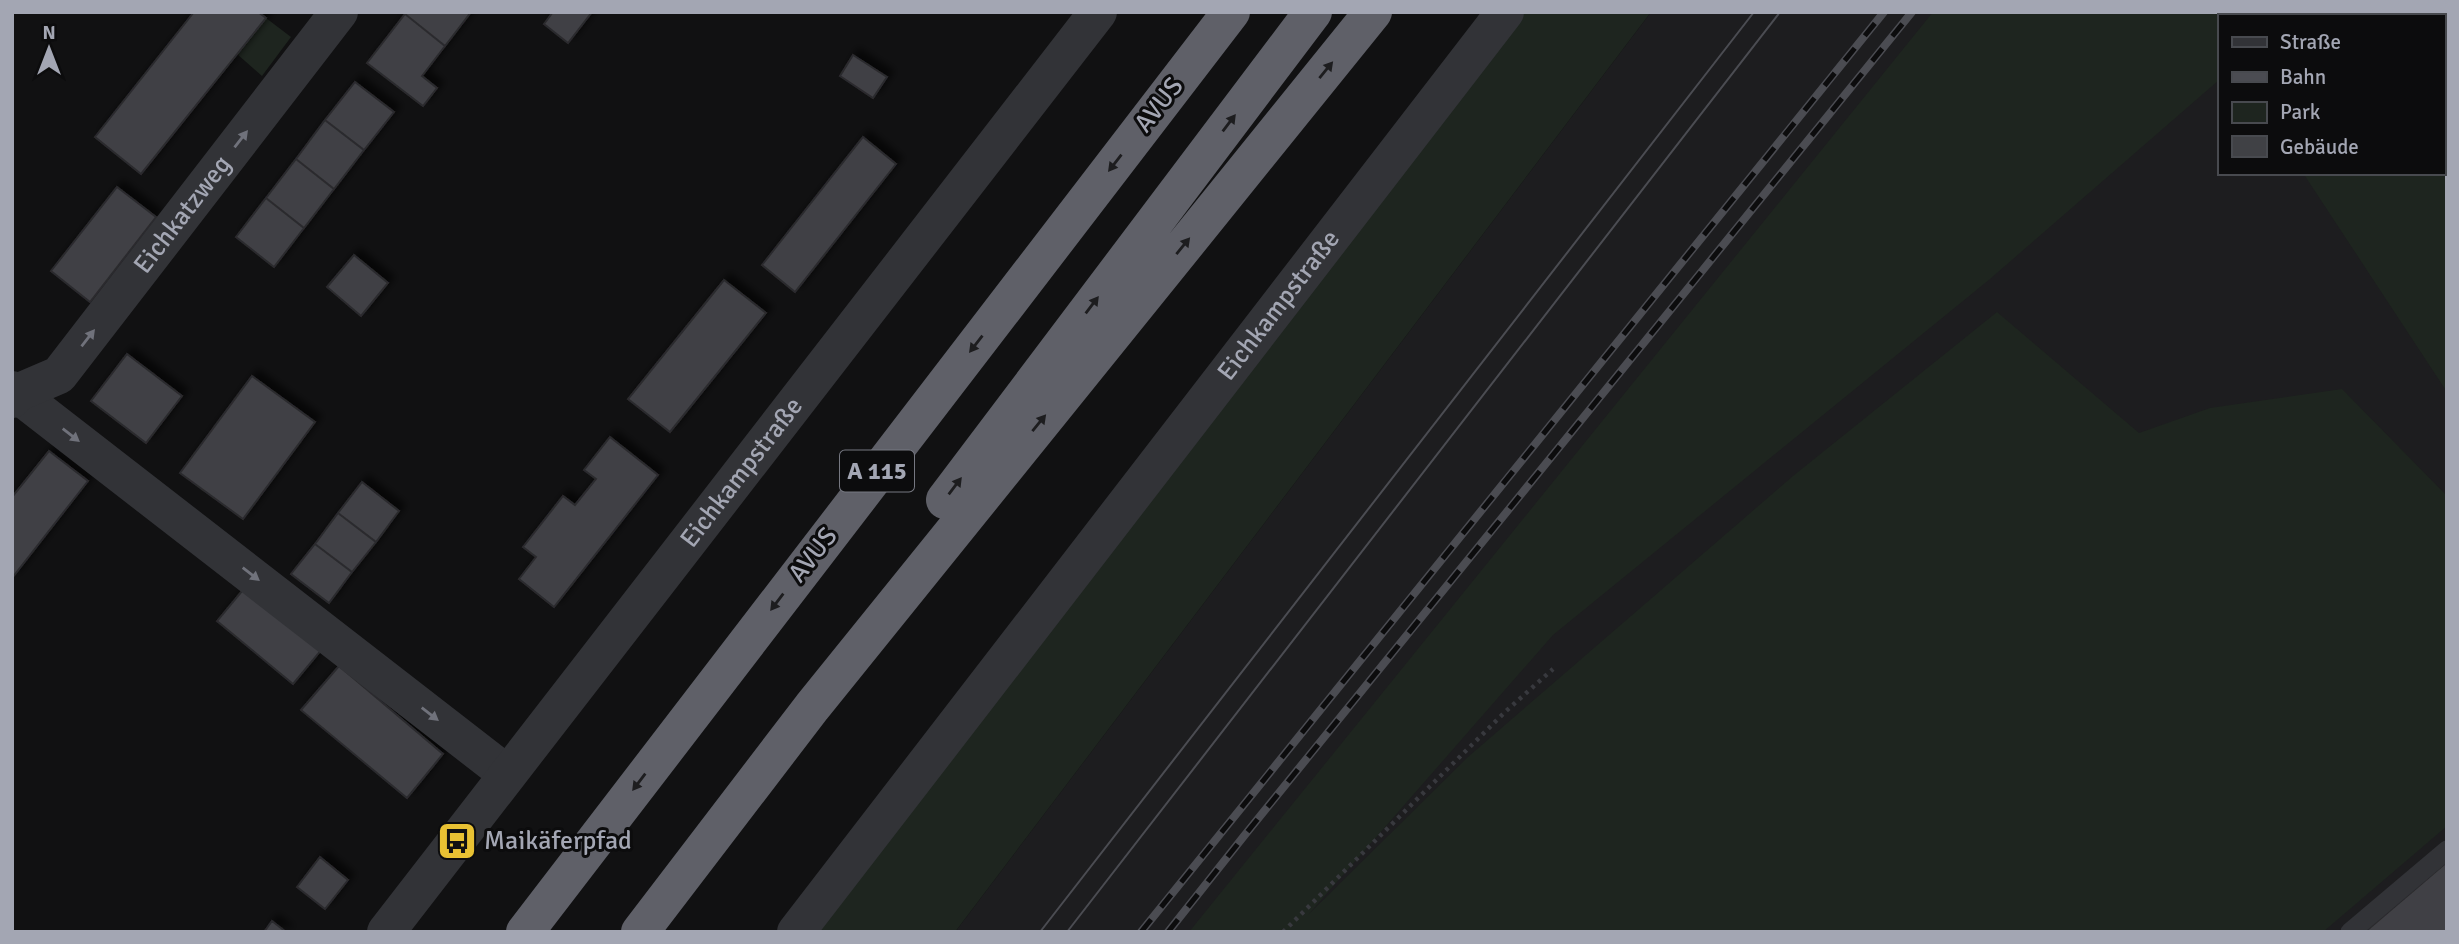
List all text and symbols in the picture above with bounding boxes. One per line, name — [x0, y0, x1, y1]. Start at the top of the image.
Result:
north arrow — [14, 14, 84, 84]
legend — [2218, 14, 2445, 175]
text: N — [42, 21, 56, 45]
text: Straße — [2280, 29, 2341, 55]
one-way arrow — [1318, 61, 1333, 78]
text: Bahn — [2280, 64, 2326, 90]
street label: AVUS — [1128, 71, 1190, 139]
text: Park — [2280, 99, 2321, 125]
one-way arrow — [1222, 114, 1236, 132]
one-way arrow — [234, 130, 249, 148]
text: Gebäude — [2280, 134, 2359, 160]
street label: Eichkatzweg — [127, 149, 238, 280]
one-way arrow — [1107, 154, 1122, 172]
street label: Eichkampstraße — [1211, 224, 1347, 387]
one-way arrow — [1175, 238, 1190, 256]
one-way arrow — [1085, 295, 1099, 314]
one-way arrow — [80, 330, 95, 348]
one-way arrow — [968, 334, 983, 352]
street label: Eichkampstraße — [673, 391, 810, 554]
one-way arrow — [1032, 415, 1047, 433]
one-way arrow — [61, 428, 79, 443]
road number: A 115 — [840, 450, 914, 492]
one-way arrow — [948, 477, 962, 495]
street label: AVUS — [782, 521, 844, 589]
one-way arrow — [241, 567, 259, 582]
one-way arrow — [770, 592, 785, 610]
one-way arrow — [421, 707, 439, 721]
one-way arrow — [632, 773, 647, 791]
bus stop icon: Maikäferpfad — [436, 820, 478, 862]
place label: Maikäferpfad — [484, 825, 632, 857]

